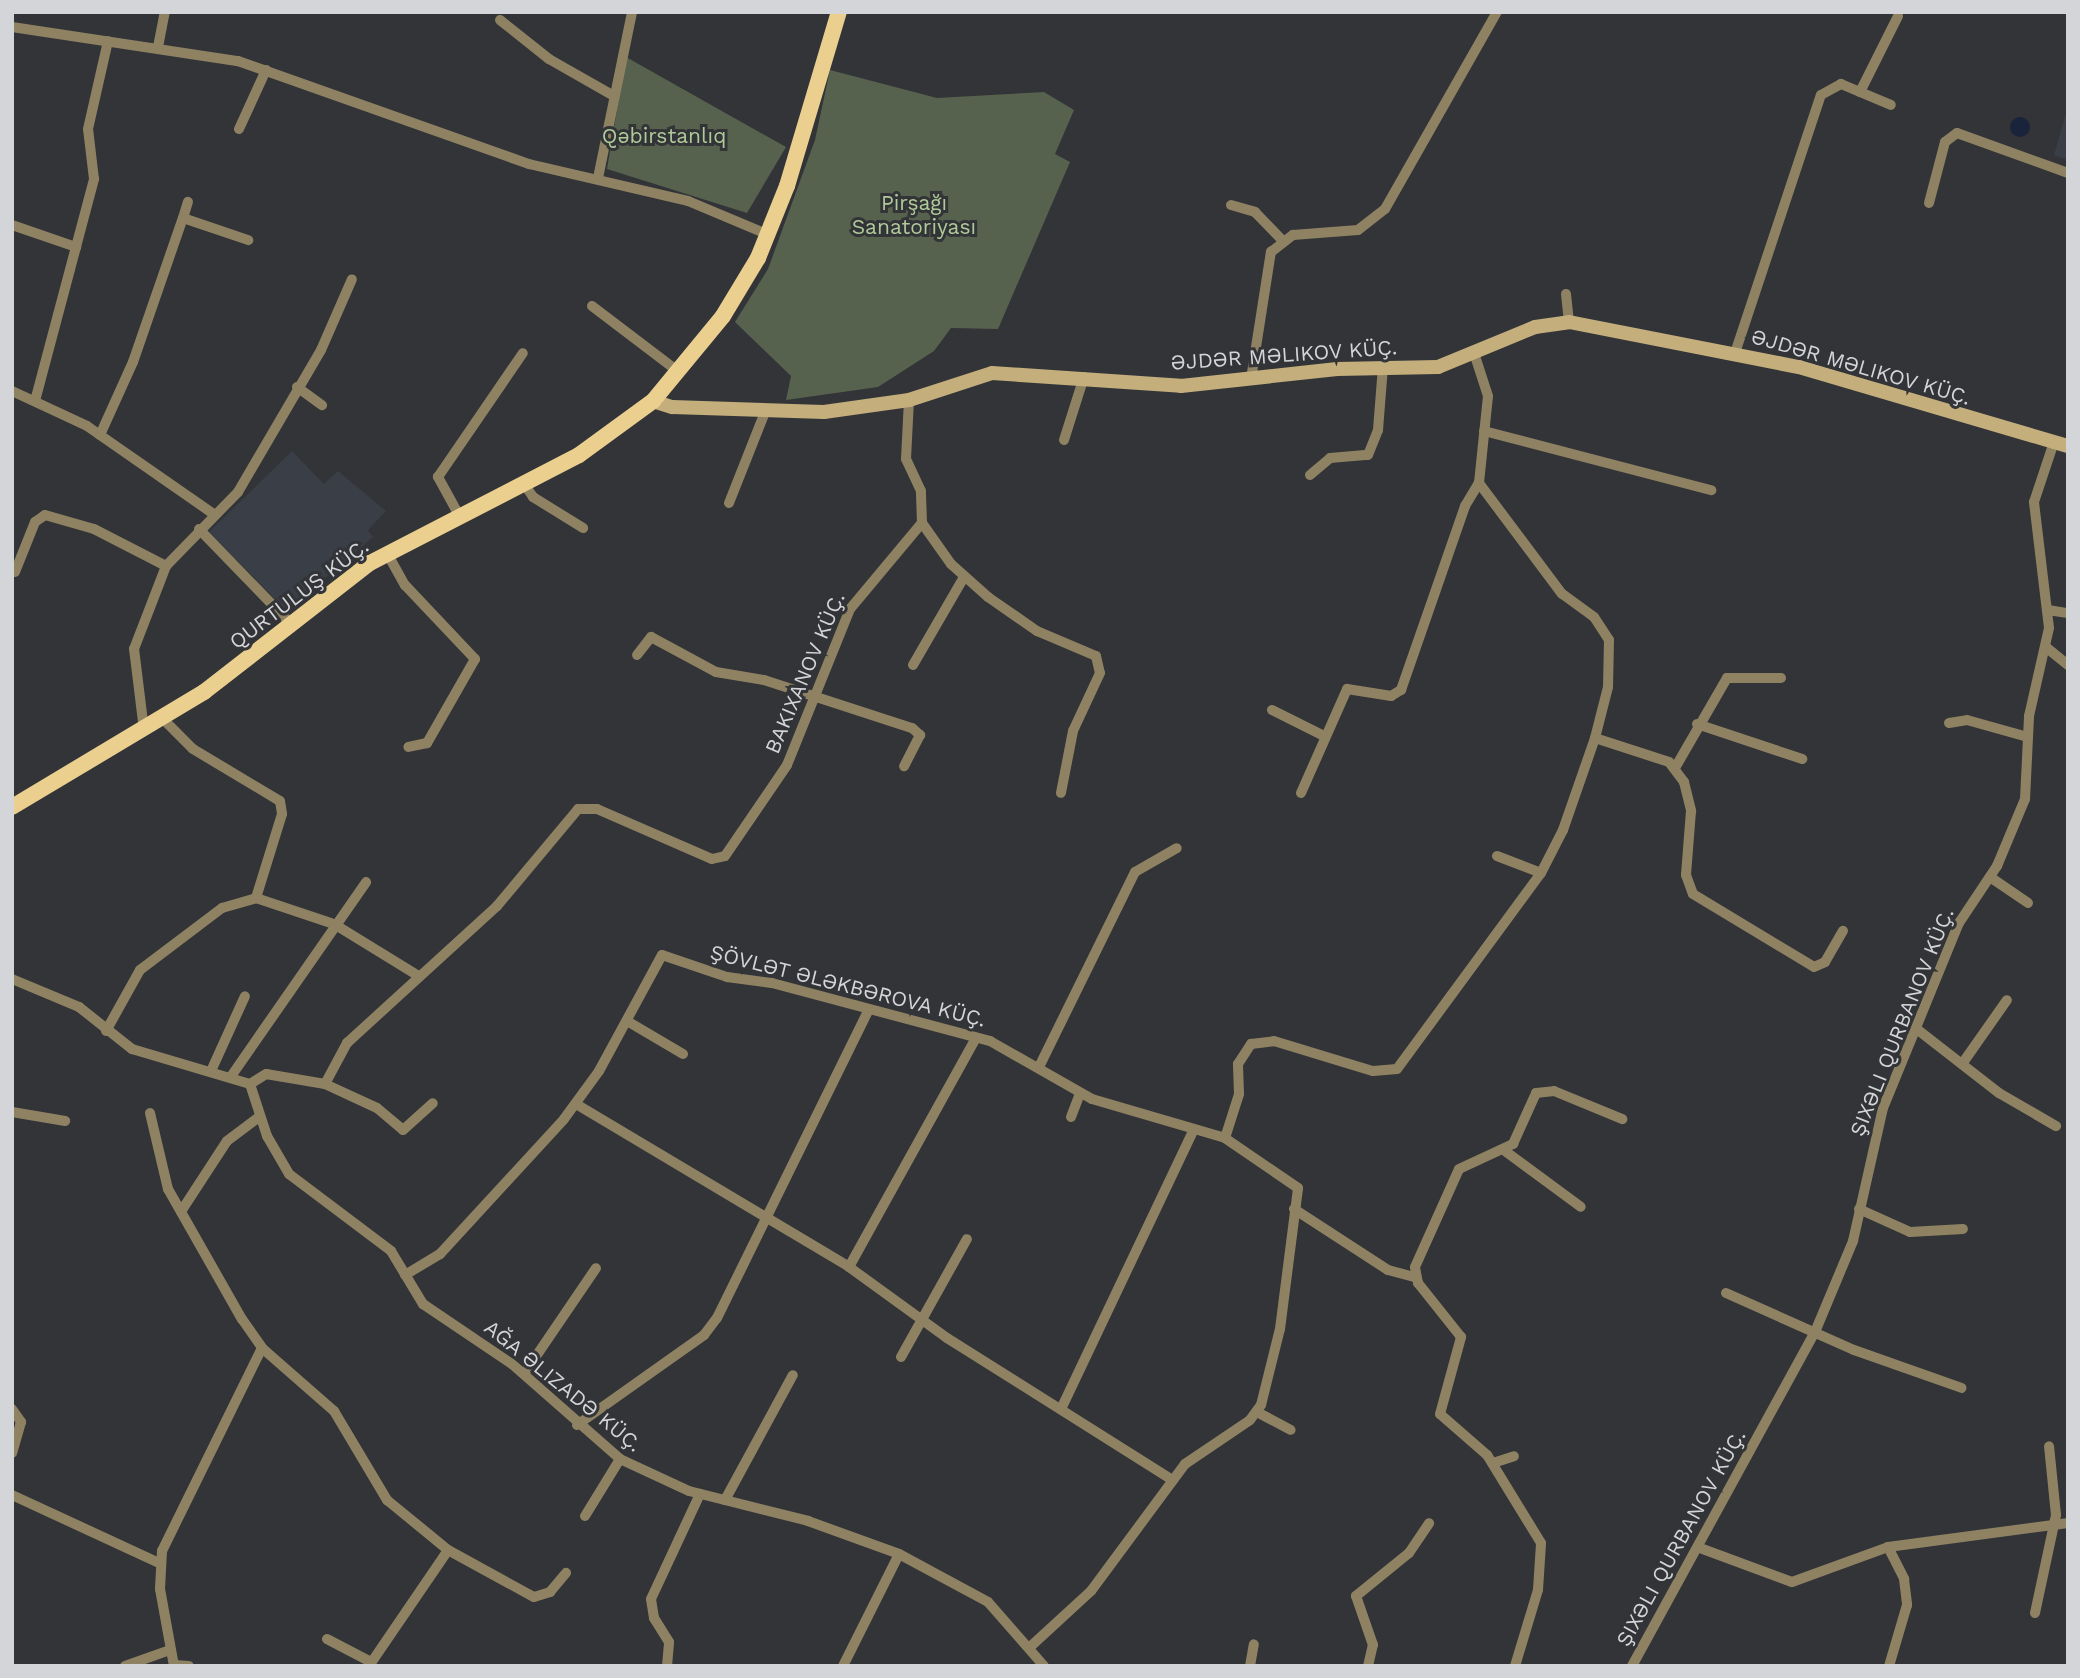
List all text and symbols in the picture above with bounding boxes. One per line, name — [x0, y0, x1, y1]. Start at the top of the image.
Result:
park label: Qəbirstanlıq — [602, 123, 726, 149]
park label: Pirşağı Sanatoriyası — [852, 190, 976, 240]
street label: ƏJDƏR MƏLIKOV KÜÇ. — [1748, 324, 1974, 410]
street label: ƏJDƏR MƏLIKOV KÜÇ. — [1170, 334, 1398, 376]
street label: QURTULUŞ KÜÇ. — [224, 533, 374, 655]
street label: BAKIXANOV KÜÇ. — [760, 588, 850, 758]
street label: ŞIXƏLI QURBANOV KÜÇ. — [1845, 904, 1959, 1140]
street label: ŞÖVLƏT ƏLƏKBƏROVA KÜÇ. — [707, 939, 989, 1033]
street label: AĞA ƏLIZADƏ KÜÇ. — [479, 1314, 647, 1458]
street label: ŞIXƏLI QURBANOV KÜÇ. — [1611, 1425, 1751, 1651]

